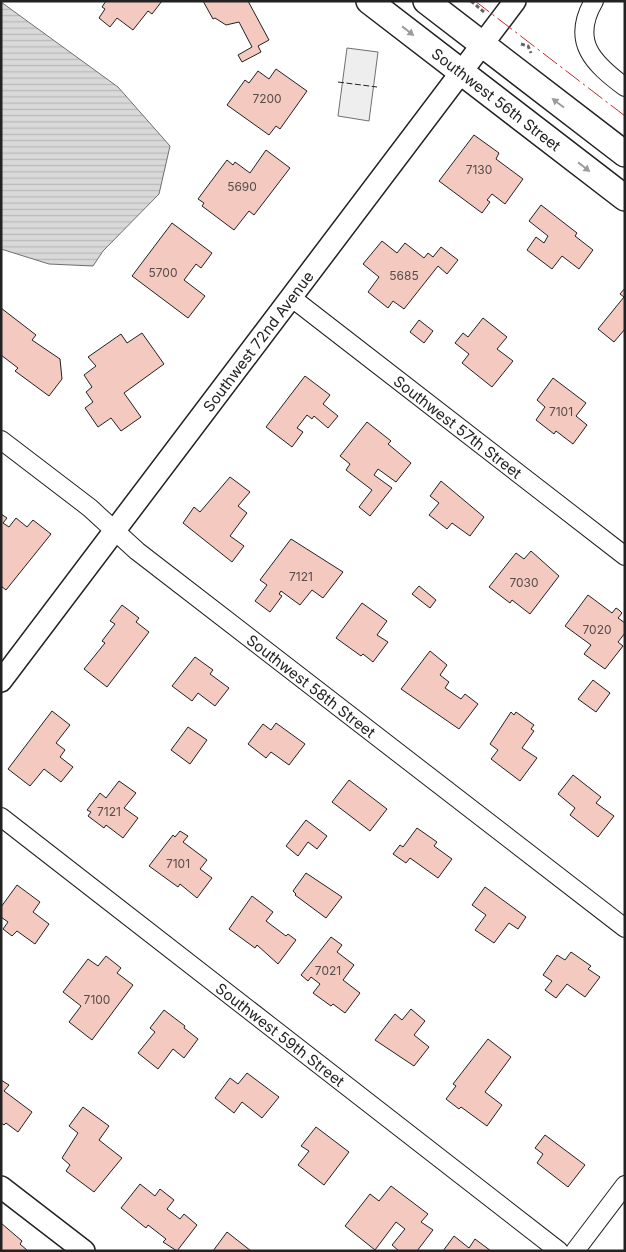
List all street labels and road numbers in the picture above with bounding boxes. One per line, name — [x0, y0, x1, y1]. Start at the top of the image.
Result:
street label: Southwest 56th Street — [428, 43, 565, 155]
street label: Southwest 72nd Avenue — [199, 267, 317, 415]
street label: Southwest 57th Street — [390, 371, 526, 482]
street label: Southwest 58th Street — [243, 630, 380, 742]
street label: Southwest 59th Street — [212, 978, 349, 1090]

